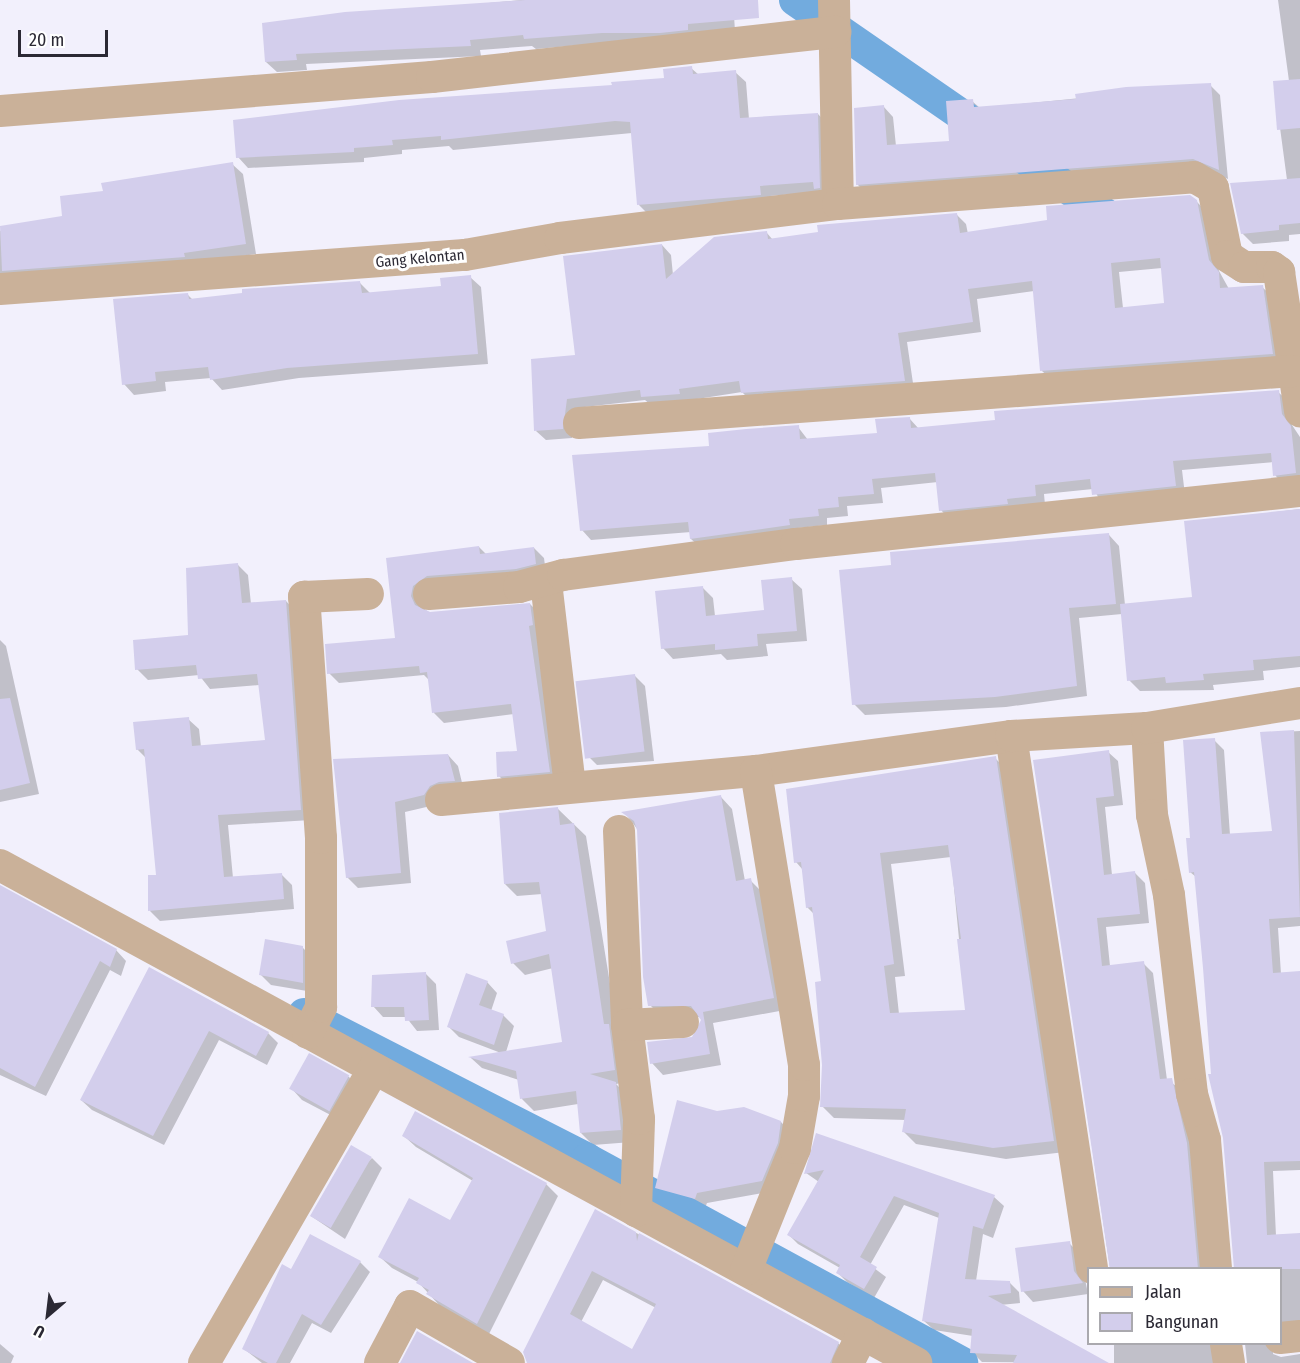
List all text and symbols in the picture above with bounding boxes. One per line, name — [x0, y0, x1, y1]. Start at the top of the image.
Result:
scale bar — [21, 18, 111, 56]
text: 20 m — [29, 29, 64, 51]
street label: Gang Kelontan — [375, 246, 465, 272]
legend — [1087, 1267, 1282, 1345]
text: Jalan — [1145, 1281, 1182, 1303]
north arrow — [18, 1285, 78, 1345]
text: Bangunan — [1145, 1311, 1219, 1333]
text: U — [31, 1321, 48, 1342]

